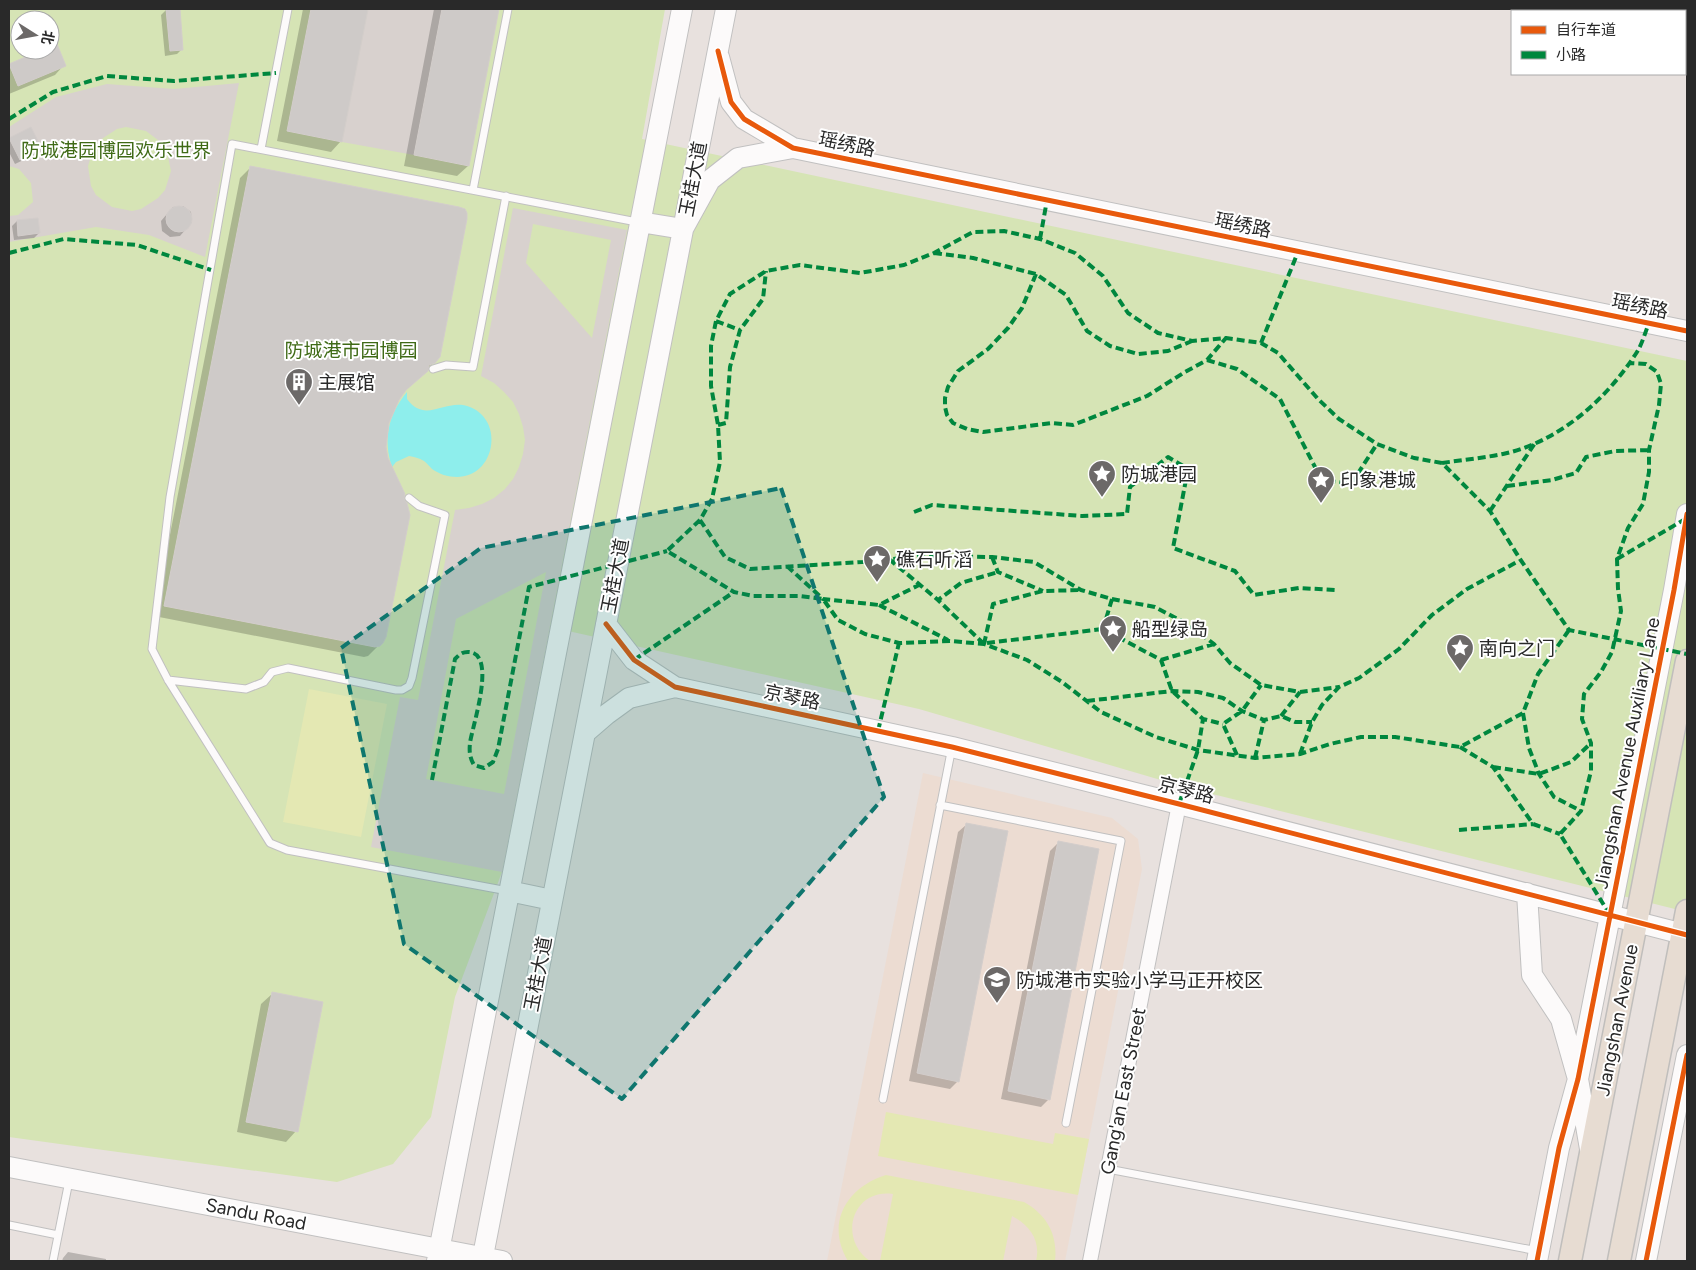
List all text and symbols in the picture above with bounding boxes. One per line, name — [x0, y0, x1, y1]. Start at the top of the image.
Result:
north arrow — [10, 10, 60, 60]
legend — [1511, 10, 1686, 75]
text: 自行车道 — [1556, 21, 1616, 39]
text: 北 — [38, 29, 57, 46]
text: 小路 — [1556, 46, 1586, 64]
street label: 瑶绣路 — [817, 127, 877, 161]
park label: 防城港园博园欢乐世界 — [21, 139, 211, 162]
street label: 玉桂大道 — [674, 139, 712, 219]
street label: 瑶绣路 — [1213, 208, 1273, 242]
street label: 瑶绣路 — [1610, 289, 1670, 323]
park label: 防城港市园博园 — [284, 339, 418, 362]
building icon: 主展馆 — [284, 367, 314, 406]
place label: 主展馆 — [318, 371, 375, 394]
place icon: 防城港园 — [1087, 459, 1117, 498]
place label: 防城港园 — [1121, 463, 1197, 486]
place icon: 印象港城 — [1306, 465, 1336, 504]
place label: 印象港城 — [1340, 469, 1416, 492]
street label: 玉桂大道 — [596, 536, 634, 616]
place icon: 礁石听滔 — [862, 544, 892, 583]
place label: 礁石听滔 — [896, 548, 972, 571]
place icon: 船型绿岛 — [1098, 614, 1128, 653]
street label: Jiangshan Avenue Auxiliary Lane — [1589, 615, 1665, 891]
place label: 船型绿岛 — [1132, 618, 1208, 641]
place icon: 南向之门 — [1445, 633, 1475, 672]
place label: 南向之门 — [1479, 637, 1555, 660]
street label: 京琴路 — [762, 680, 822, 714]
street label: 京琴路 — [1156, 772, 1216, 808]
street label: 玉桂大道 — [519, 934, 557, 1014]
street label: Jiangshan Avenue — [1591, 942, 1643, 1098]
school or university icon: 防城港市实验小学马正开校区 — [982, 965, 1012, 1004]
place label: 防城港市实验小学马正开校区 — [1016, 969, 1263, 992]
street label: Gang'an East Street — [1096, 1006, 1150, 1176]
street label: Sandu Road — [204, 1193, 308, 1235]

